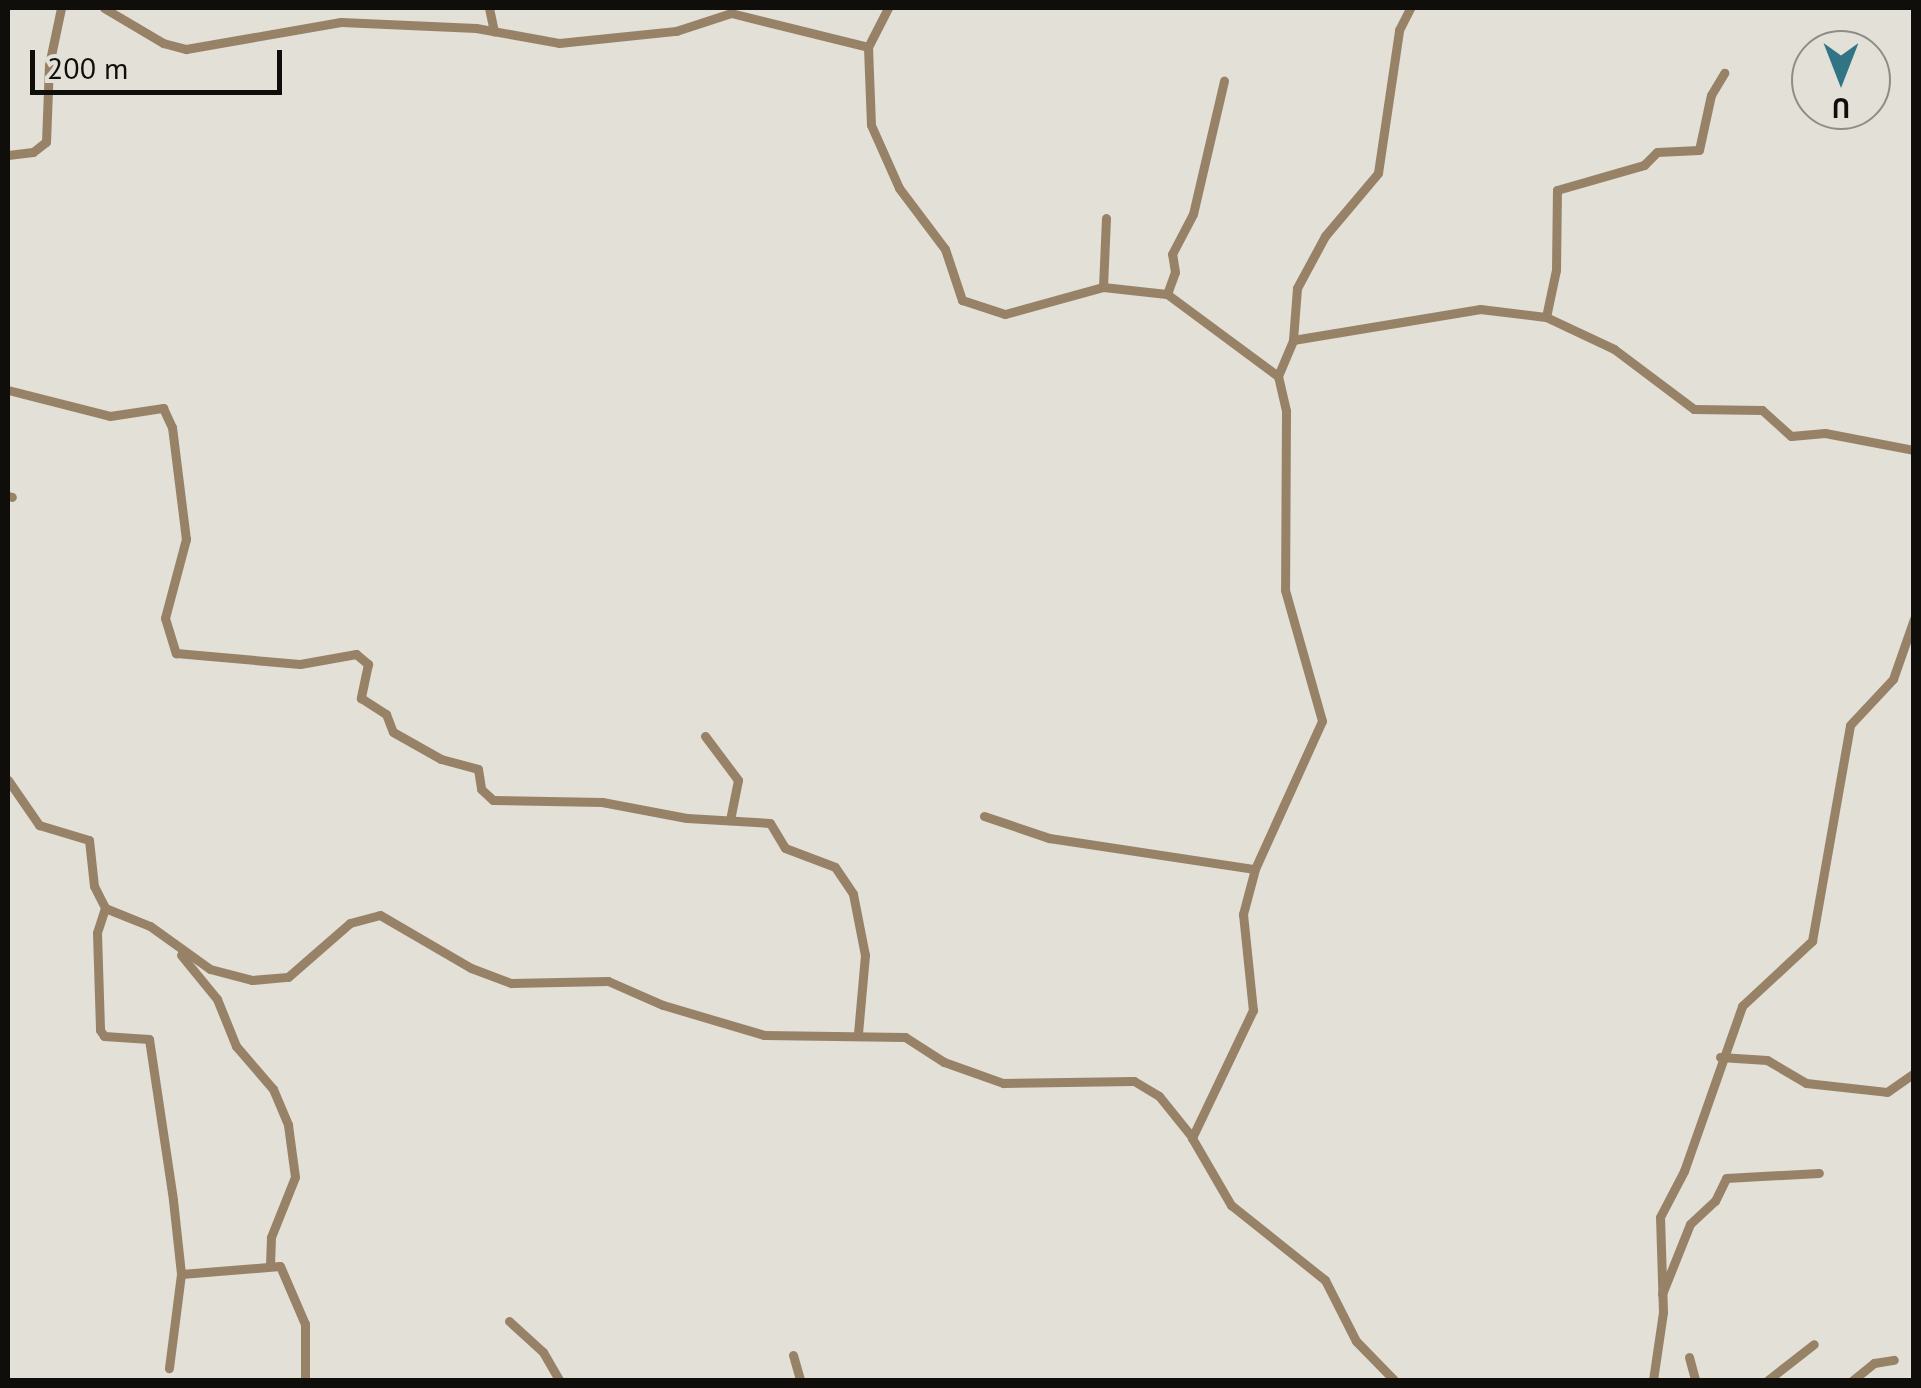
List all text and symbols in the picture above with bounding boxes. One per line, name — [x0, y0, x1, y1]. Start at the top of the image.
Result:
scale bar — [35, 30, 288, 92]
north arrow — [1791, 30, 1891, 130]
text: 200 m — [47, 48, 128, 87]
text: U — [1832, 90, 1850, 127]

